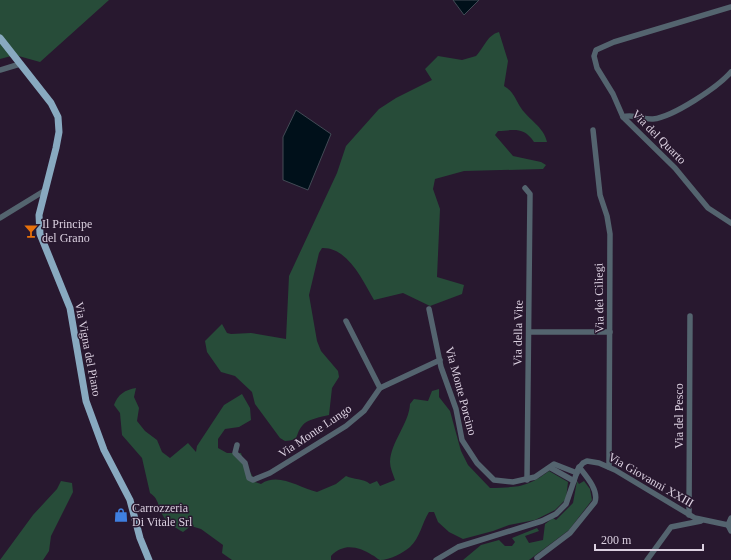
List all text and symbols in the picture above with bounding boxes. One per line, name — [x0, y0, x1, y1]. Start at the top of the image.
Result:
street label: Via del Quarto — [629, 107, 689, 167]
place label: Il Principe del Grano — [42, 217, 92, 245]
bar icon: Il Principe del Grano — [23, 223, 39, 239]
street label: Via dei Ciliegi — [591, 262, 607, 333]
street label: Via della Vite — [510, 300, 526, 366]
street label: Via Vigna del Piano — [72, 301, 104, 397]
street label: Via Monte Porcino — [442, 345, 480, 437]
street label: Via del Pesco — [672, 383, 686, 449]
street label: Via Monte Lungo — [276, 401, 354, 461]
street label: Via Giovanni XXIII — [606, 450, 696, 510]
place label: Carrozzeria Di Vitale Srl — [132, 501, 193, 529]
shop icon: Carrozzeria Di Vitale Srl — [113, 507, 129, 523]
scale bar — [595, 526, 703, 552]
text: 200 m — [601, 533, 632, 547]

